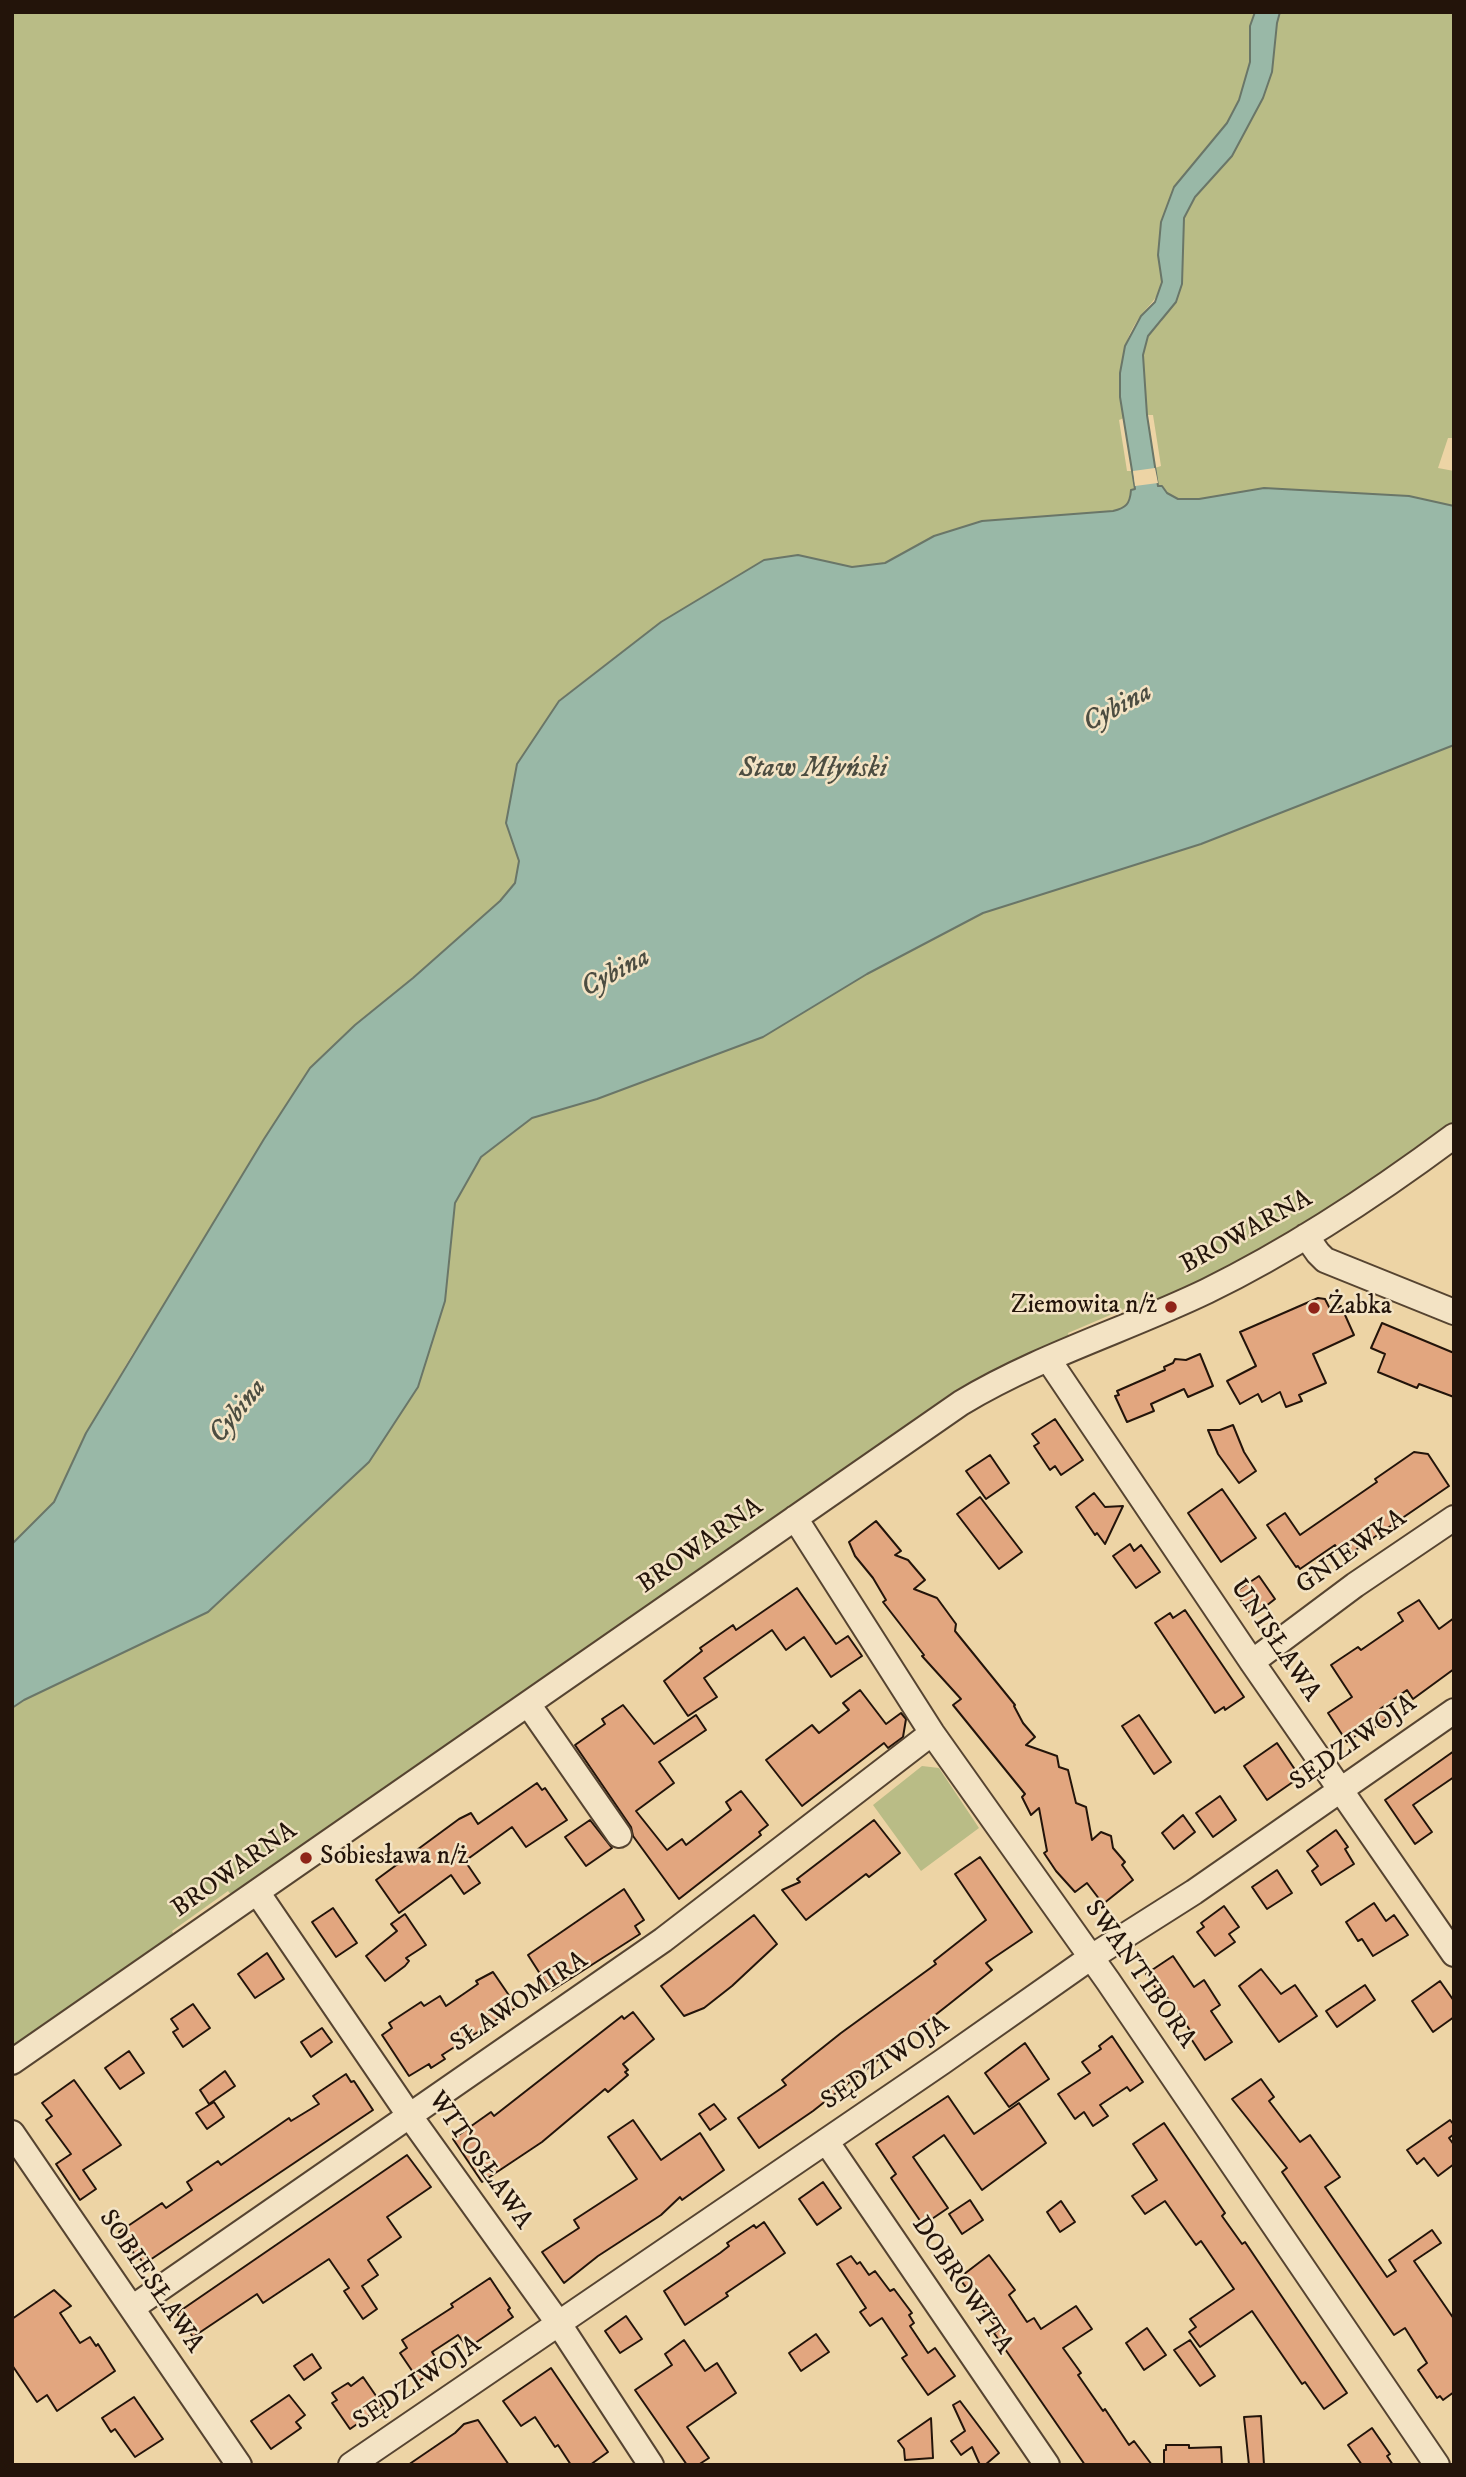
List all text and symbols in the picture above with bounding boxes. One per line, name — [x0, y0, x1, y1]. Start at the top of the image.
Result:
water label: Cybina — [1078, 677, 1158, 741]
water label: Staw Młyński — [739, 753, 887, 787]
water label: Cybina — [576, 942, 656, 1006]
street label: BROWARNA — [1176, 1184, 1318, 1282]
place label: Ziemowita n/ż — [1011, 1291, 1157, 1323]
place label: Żabka — [1328, 1292, 1392, 1324]
marker: Ziemowita n/ż — [1163, 1299, 1179, 1315]
marker: Żabka — [1306, 1300, 1322, 1316]
water label: Cybina — [203, 1373, 275, 1451]
street label: BROWARNA — [632, 1492, 770, 1602]
street label: GNIEWKA — [1291, 1504, 1413, 1602]
street label: UNISŁAWA — [1222, 1574, 1326, 1708]
street label: SĘDZIWOJA — [1285, 1689, 1423, 1799]
street label: BROWARNA — [166, 1816, 304, 1926]
place label: Sobiesława n/ż — [320, 1842, 469, 1874]
marker: Sobiesława n/ż — [298, 1850, 314, 1866]
street label: SWANTIBORA — [1076, 1895, 1202, 2055]
street label: SŁAWOMIRA — [446, 1946, 594, 2060]
street label: SĘDZIWOJA — [816, 2010, 956, 2118]
street label: WITOSŁAWA — [420, 2086, 538, 2236]
street label: SOBIESŁAWA — [91, 2205, 209, 2359]
street label: DOBROWITA — [904, 2211, 1018, 2361]
street label: SĘDZIWOJA — [348, 2330, 488, 2438]

